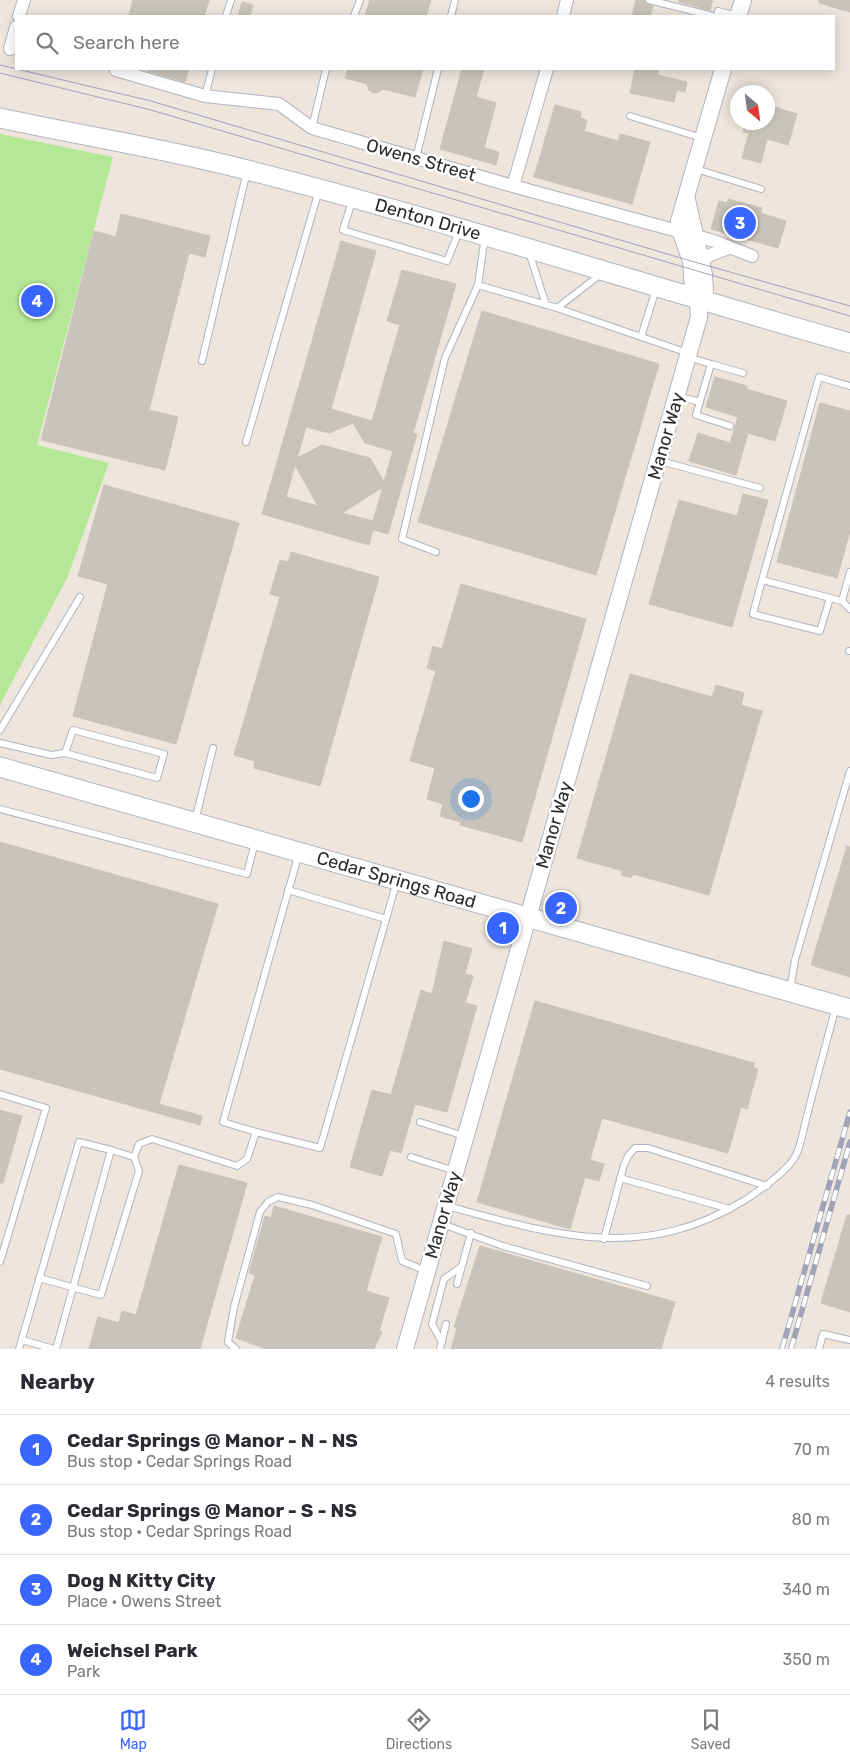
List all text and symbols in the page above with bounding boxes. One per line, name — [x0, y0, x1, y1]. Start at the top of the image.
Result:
search box — [15, 15, 835, 70]
icon: search — [33, 29, 61, 57]
text: Search here — [73, 31, 180, 54]
north arrow — [730, 85, 775, 130]
street label: Owens Street — [364, 134, 478, 186]
street label: Denton Drive — [372, 194, 484, 245]
pin: 3 — [724, 204, 756, 242]
pin: 4 — [21, 282, 53, 320]
street label: Manor Way — [643, 390, 689, 482]
street label: Manor Way — [531, 779, 577, 871]
your location — [458, 786, 484, 812]
street label: Cedar Springs Road — [314, 847, 478, 913]
pin: 2 — [545, 889, 577, 927]
pin: 1 — [487, 909, 519, 947]
street label: Manor Way — [420, 1169, 466, 1261]
text: Nearby — [20, 1369, 95, 1394]
text: 4 results — [765, 1372, 830, 1391]
text: Cedar Springs @ Manor - N - NS — [67, 1429, 358, 1452]
text: 1 — [32, 1440, 40, 1459]
text: 70 m — [793, 1440, 830, 1459]
text: Bus stop · Cedar Springs Road — [67, 1452, 292, 1471]
text: Cedar Springs @ Manor - S - NS — [67, 1499, 357, 1522]
text: 2 — [31, 1510, 41, 1529]
text: 80 m — [792, 1510, 830, 1529]
text: Bus stop · Cedar Springs Road — [67, 1522, 292, 1541]
text: Dog N Kitty City — [67, 1569, 216, 1592]
text: 3 — [31, 1580, 41, 1599]
text: 340 m — [782, 1580, 830, 1599]
text: Place · Owens Street — [67, 1592, 221, 1611]
text: Weichsel Park — [67, 1639, 198, 1662]
text: 4 — [31, 1650, 41, 1669]
text: 350 m — [783, 1650, 830, 1669]
text: Park — [67, 1662, 100, 1681]
tab: Map — [119, 1706, 147, 1753]
tab: Directions — [386, 1706, 452, 1753]
tab: Saved — [691, 1706, 731, 1753]

